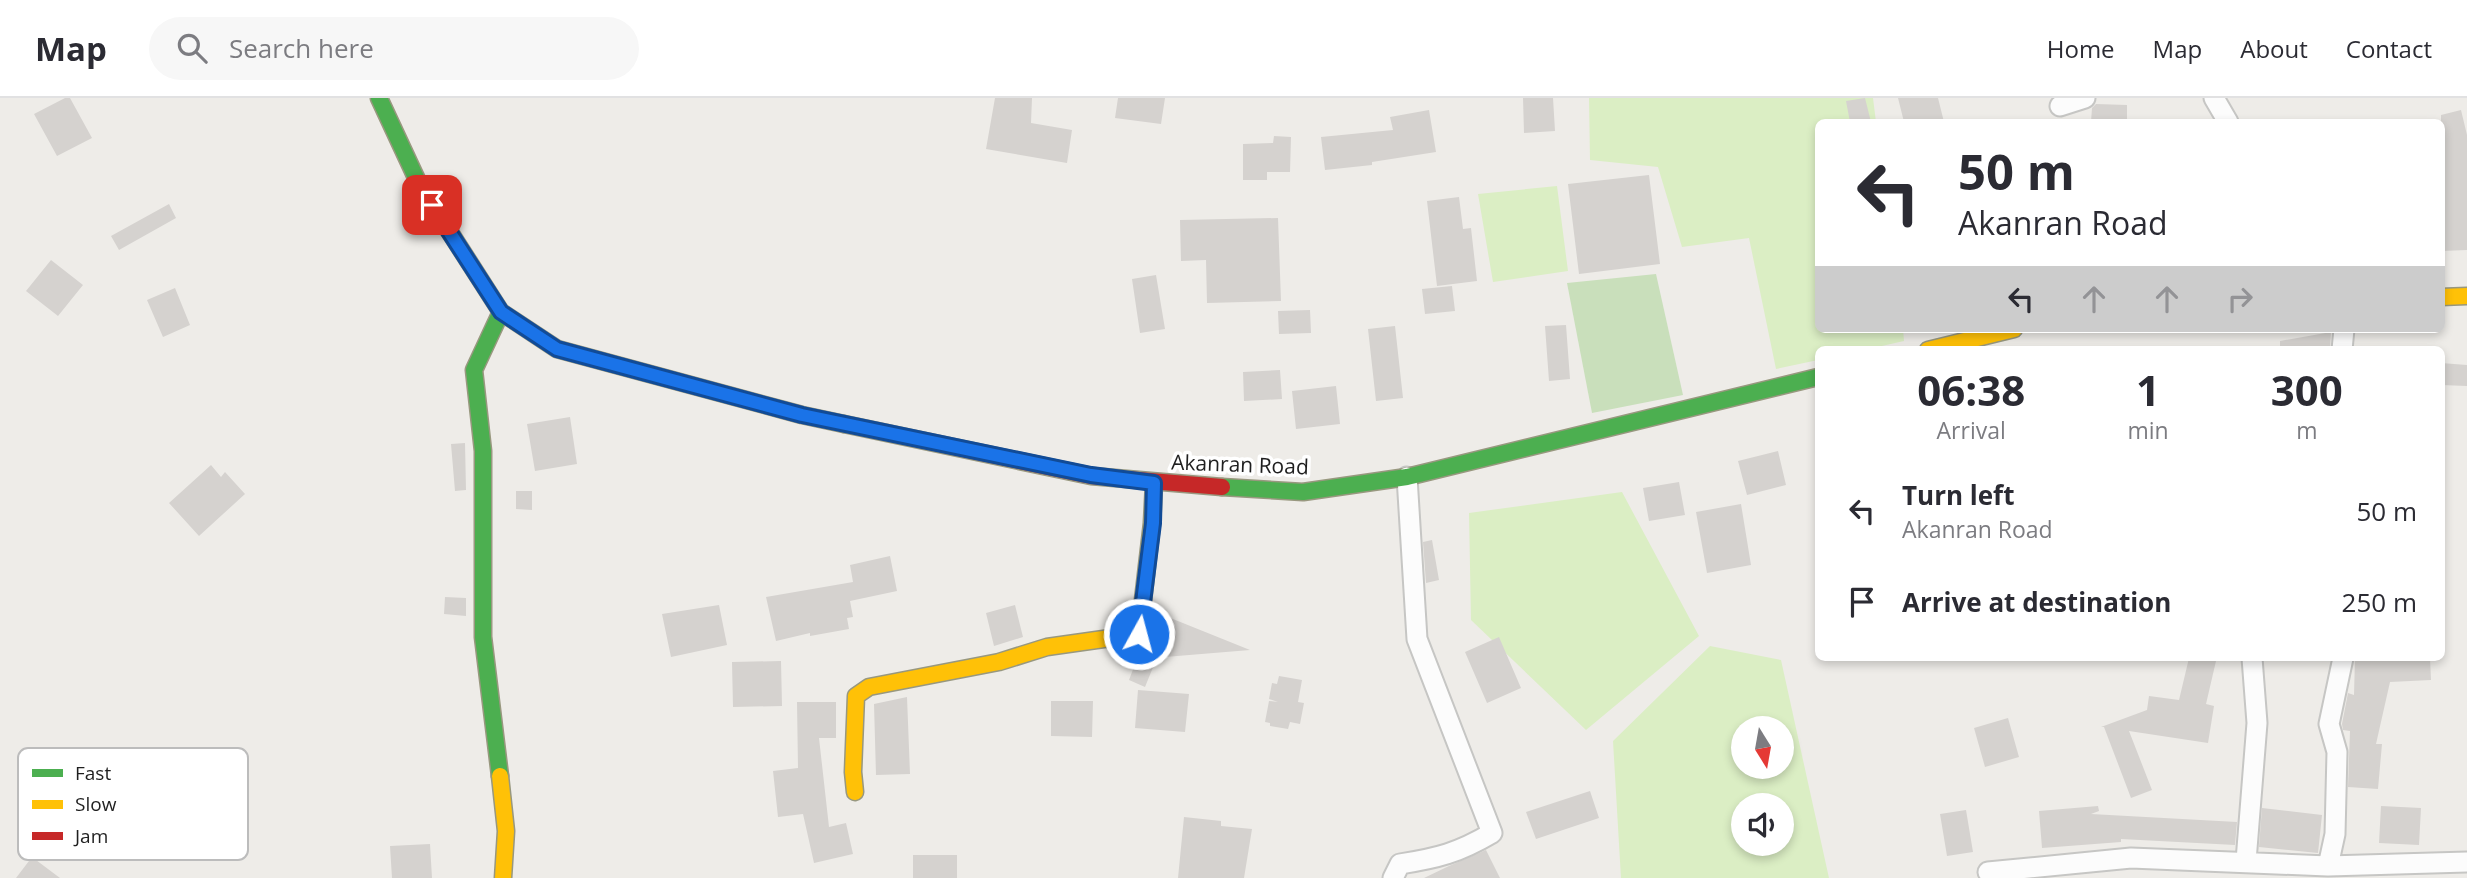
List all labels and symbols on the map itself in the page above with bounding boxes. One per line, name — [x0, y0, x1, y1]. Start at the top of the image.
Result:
pin — [402, 175, 462, 235]
street label: Akanran Road — [1171, 448, 1309, 480]
position arrow — [1102, 597, 1176, 671]
north arrow — [1731, 716, 1794, 779]
legend — [18, 748, 248, 860]
text: Fast — [75, 760, 111, 786]
text: Slow — [75, 791, 117, 817]
text: Jam — [73, 823, 108, 849]

